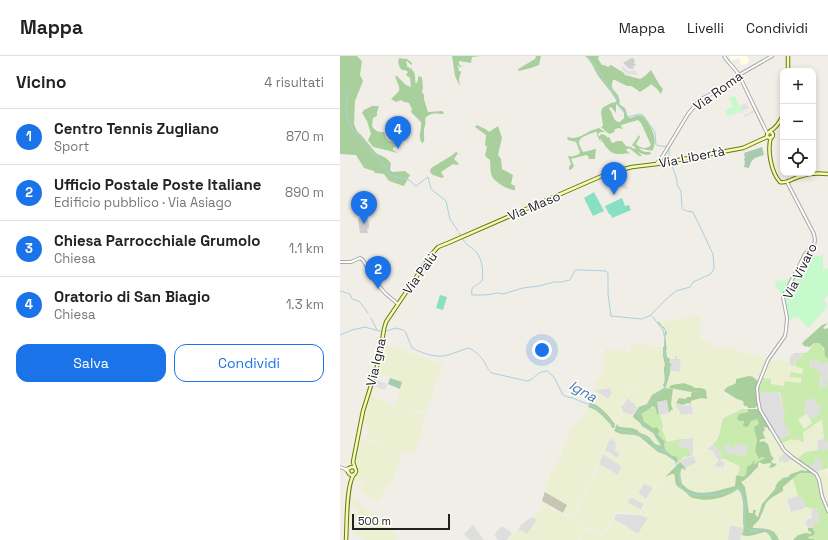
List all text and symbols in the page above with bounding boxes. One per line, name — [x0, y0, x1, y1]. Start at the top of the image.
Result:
text: Mappa — [20, 15, 83, 40]
text: Mappa — [619, 19, 665, 37]
text: Livelli — [687, 19, 724, 37]
text: Condividi — [746, 19, 808, 37]
street label: Via Roma — [690, 67, 746, 115]
map controls — [780, 68, 816, 176]
button: + — [780, 68, 816, 104]
text: Vicino — [16, 71, 66, 93]
text: 4 risultati — [264, 74, 324, 91]
button: − — [780, 104, 816, 140]
pin: 4 — [385, 116, 411, 149]
text: Centro Tennis Zugliano — [54, 119, 219, 138]
text: 1 — [26, 128, 32, 145]
text: 870 m — [286, 128, 324, 145]
text: Sport — [54, 138, 89, 155]
button: locate — [780, 140, 816, 176]
street label: Via Libertà — [658, 142, 727, 172]
pin: 1 — [601, 162, 627, 195]
text: Ufficio Postale Poste Italiane — [54, 175, 261, 194]
text: 2 — [25, 184, 33, 201]
text: 890 m — [285, 184, 324, 201]
street label: Via Maso — [505, 187, 563, 225]
pin: 3 — [351, 191, 377, 224]
text: Edificio pubblico · Via Asiago — [54, 194, 232, 211]
text: Chiesa Parrocchiale Grumolo — [54, 231, 260, 250]
text: 3 — [25, 240, 33, 257]
text: 1.1 km — [289, 240, 324, 257]
street label: Via Vivaro — [779, 240, 821, 302]
street label: Via Palù — [399, 248, 441, 298]
text: Chiesa — [54, 250, 95, 267]
pin: 2 — [365, 256, 391, 289]
text: Oratorio di San Biagio — [54, 287, 210, 306]
text: 4 — [25, 296, 33, 313]
text: 1.3 km — [286, 296, 324, 313]
text: Chiesa — [54, 306, 95, 323]
street label: Via Igna — [362, 336, 390, 388]
your location — [532, 340, 552, 360]
button: Salva — [16, 344, 166, 382]
button: Condividi — [174, 344, 324, 382]
water label: Igna — [566, 376, 601, 406]
scale bar — [352, 512, 450, 531]
text: 500 m — [358, 514, 391, 528]

